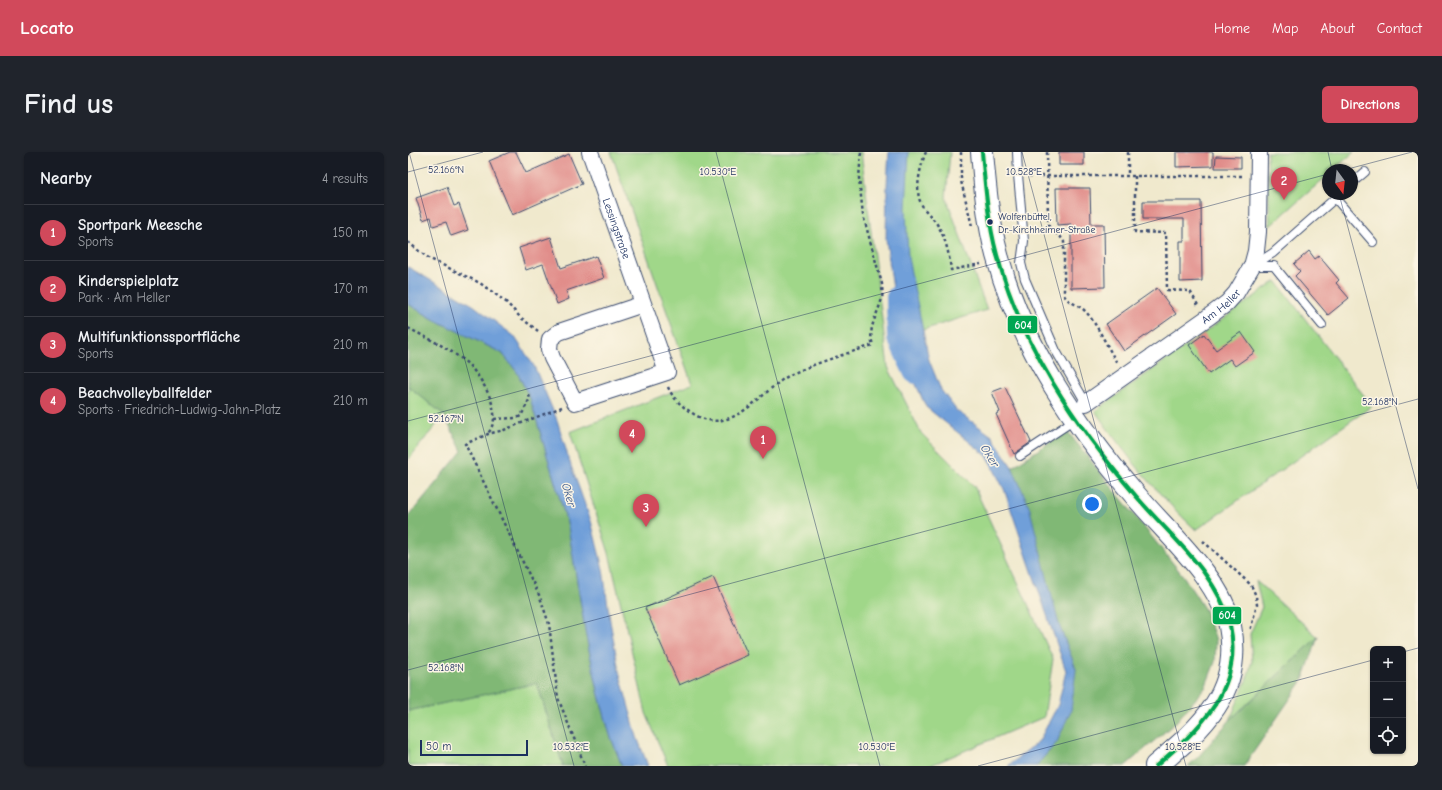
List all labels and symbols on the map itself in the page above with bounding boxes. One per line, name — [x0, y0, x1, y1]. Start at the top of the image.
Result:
text: 52.166°N — [428, 164, 464, 176]
north arrow — [1322, 164, 1358, 200]
text: 10.530°E — [700, 166, 736, 178]
text: 10.528°E — [1006, 166, 1042, 178]
pin: 2 — [1271, 167, 1297, 200]
street label: Lessingstraße — [600, 197, 633, 261]
place label: Wolfenbüttel, Dr.-Kirchheimer-Straße — [998, 211, 1096, 236]
marker: Wolfenbüttel, Dr.-Kirchheimer-Straße — [985, 217, 995, 227]
street label: Am Heller — [1199, 286, 1244, 327]
line badge: 604 — [1007, 315, 1038, 334]
text: 604 — [1014, 319, 1032, 332]
text: 52.168°N — [1362, 396, 1398, 408]
text: 52.167°N — [428, 413, 464, 425]
pin: 4 — [619, 420, 645, 453]
pin: 1 — [750, 426, 776, 459]
water label: Oker — [978, 442, 1003, 471]
water label: Oker — [559, 481, 579, 510]
pin: 3 — [633, 494, 659, 527]
your location — [1082, 494, 1102, 514]
line badge: 604 — [1212, 606, 1242, 625]
text: 604 — [1218, 609, 1236, 622]
text: 52.168°N — [428, 662, 464, 674]
scale bar — [420, 738, 528, 757]
text: 10.532°E — [553, 741, 589, 753]
text: 10.530°E — [859, 741, 895, 753]
text: 10.528°E — [1165, 741, 1201, 753]

